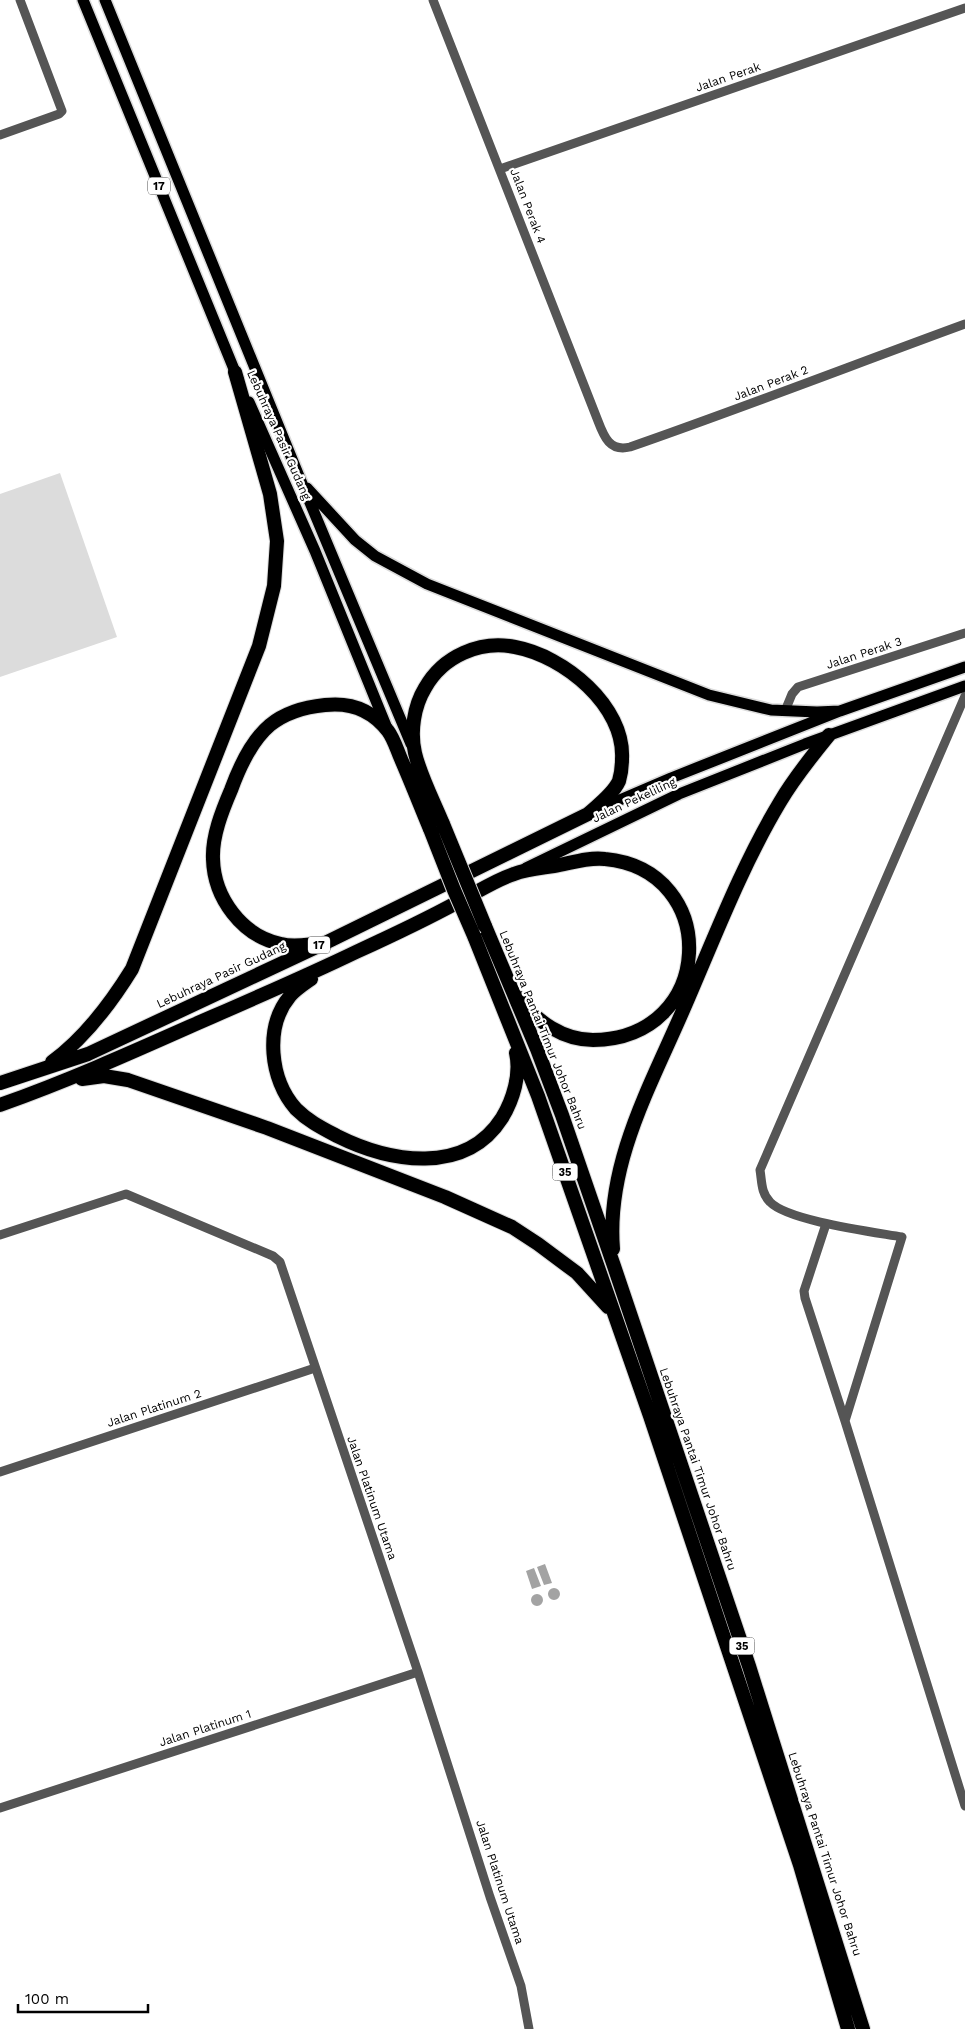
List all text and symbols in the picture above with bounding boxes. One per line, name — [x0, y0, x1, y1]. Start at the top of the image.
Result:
street label: Jalan Perak — [694, 59, 763, 95]
street label: Jalan Perak 4 — [507, 167, 549, 245]
road number: 17 — [148, 178, 170, 195]
street label: Jalan Perak 2 — [732, 362, 810, 404]
street label: Lebuhraya Pasir Gudang — [244, 368, 314, 503]
street label: Jalan Perak 3 — [824, 634, 904, 672]
street label: Jalan Pekeliling — [590, 774, 679, 825]
street label: Lebuhraya Pantai Timur Johor Bahru — [497, 928, 589, 1132]
road number: 17 — [308, 936, 330, 954]
street label: Lebuhraya Pasir Gudang — [154, 939, 288, 1011]
road number: 35 — [552, 1164, 578, 1180]
street label: Lebuhraya Pantai Timur Johor Bahru — [657, 1366, 739, 1572]
street label: Jalan Platinum 2 — [105, 1386, 203, 1430]
street label: Jalan Platinum Utama — [344, 1434, 400, 1562]
road number: 35 — [730, 1638, 754, 1654]
street label: Jalan Platinum 1 — [157, 1707, 253, 1749]
street label: Lebuhraya Pantai Timur Johor Bahru — [785, 1750, 865, 1958]
street label: Jalan Platinum Utama — [473, 1818, 527, 1946]
scale bar — [18, 1982, 148, 2014]
text: 100 m — [25, 1990, 69, 2008]

